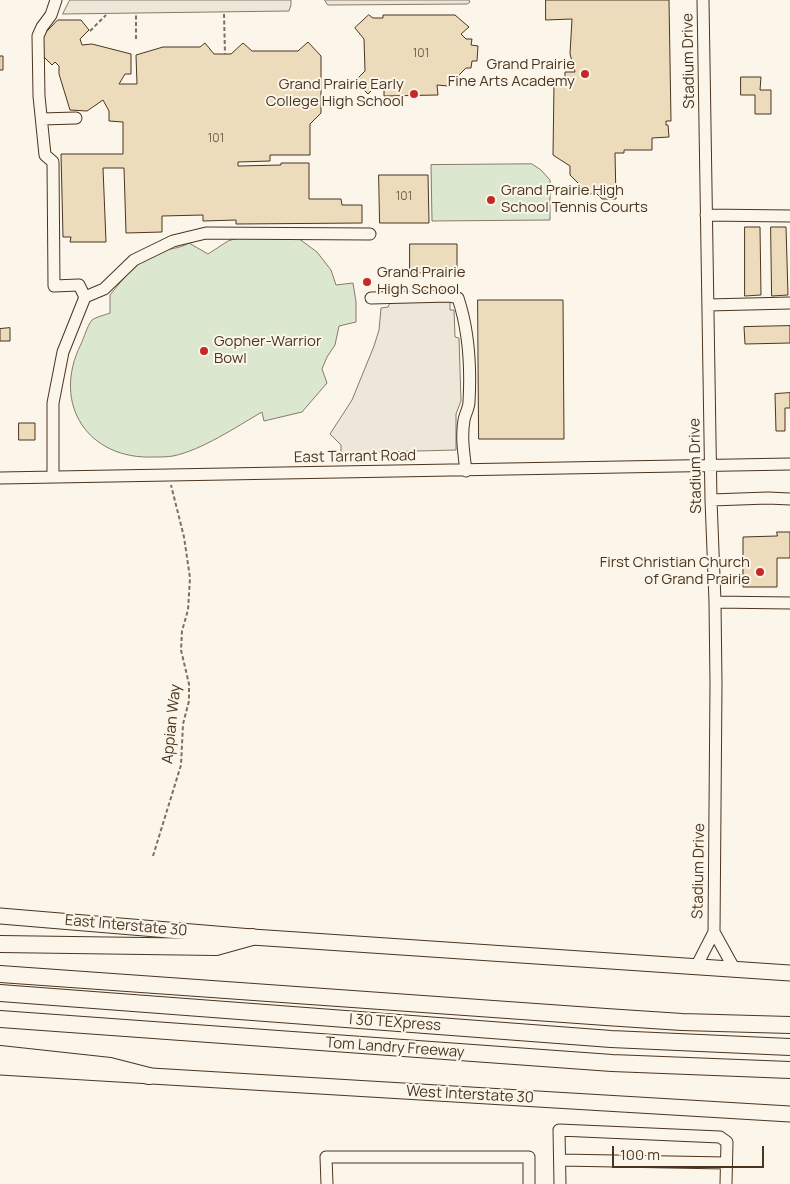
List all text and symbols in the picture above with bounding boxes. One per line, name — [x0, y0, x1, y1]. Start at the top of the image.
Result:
street label: Stadium Drive — [679, 13, 699, 109]
house number: 101 — [413, 47, 429, 61]
place label: Grand Prairie Fine Arts Academy — [448, 56, 575, 91]
marker: Grand Prairie Fine Arts Academy — [579, 68, 591, 80]
place label: Grand Prairie Early College High School — [266, 76, 404, 111]
marker: Grand Prairie Early College High School — [408, 88, 420, 100]
house number: 101 — [208, 132, 224, 146]
place label: Grand Prairie High School Tennis Courts — [501, 182, 648, 217]
house number: 101 — [396, 190, 412, 204]
marker: Grand Prairie High School Tennis Courts — [485, 194, 497, 206]
place label: Grand Prairie High School — [377, 264, 465, 299]
marker: Grand Prairie High School — [361, 276, 373, 288]
place label: Gopher-Warrior Bowl — [214, 333, 321, 368]
marker: Gopher-Warrior Bowl — [198, 345, 210, 357]
street label: Stadium Drive — [686, 418, 706, 514]
street label: East Tarrant Road — [294, 447, 416, 467]
place label: First Christian Church of Grand Prairie — [600, 554, 750, 589]
marker: First Christian Church of Grand Prairie — [754, 566, 766, 578]
street label: Appian Way — [159, 683, 185, 765]
street label: Stadium Drive — [689, 823, 709, 919]
street label: East Interstate 30 — [64, 912, 188, 940]
street label: I 30 TEXpress — [348, 1011, 442, 1035]
street label: Tom Landry Freeway — [325, 1034, 465, 1062]
street label: West Interstate 30 — [406, 1083, 534, 1107]
scale bar — [615, 1136, 768, 1168]
text: 100 m — [620, 1144, 660, 1165]

